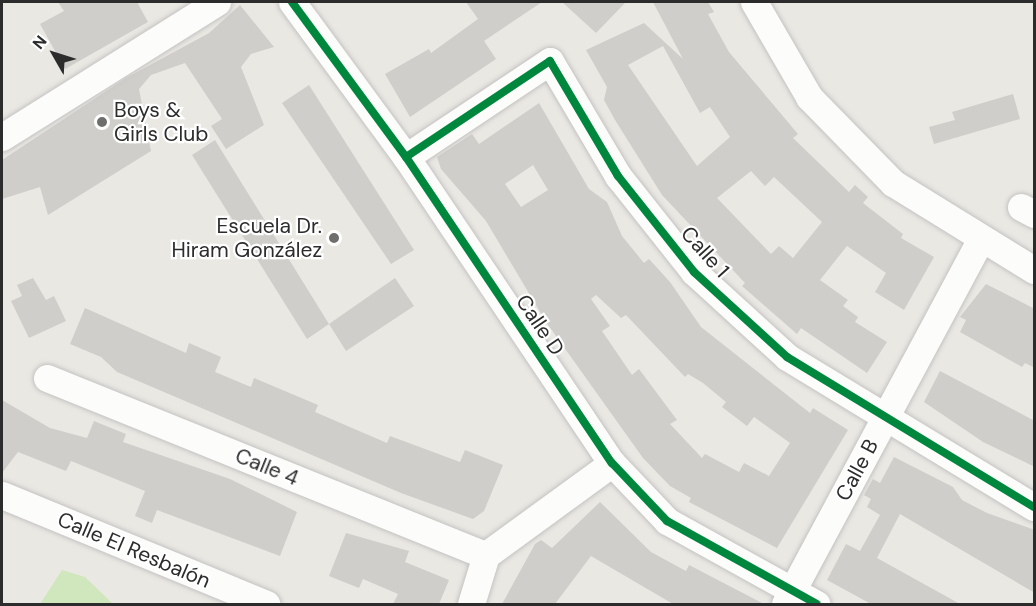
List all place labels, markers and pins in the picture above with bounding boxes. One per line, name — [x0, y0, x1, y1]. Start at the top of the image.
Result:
place label: Boys & Girls Club — [114, 97, 208, 147]
marker: Boys & Girls Club — [95, 115, 109, 129]
place label: Escuela Dr. Hiram González — [171, 213, 322, 263]
marker: Escuela Dr. Hiram González — [327, 231, 341, 245]

